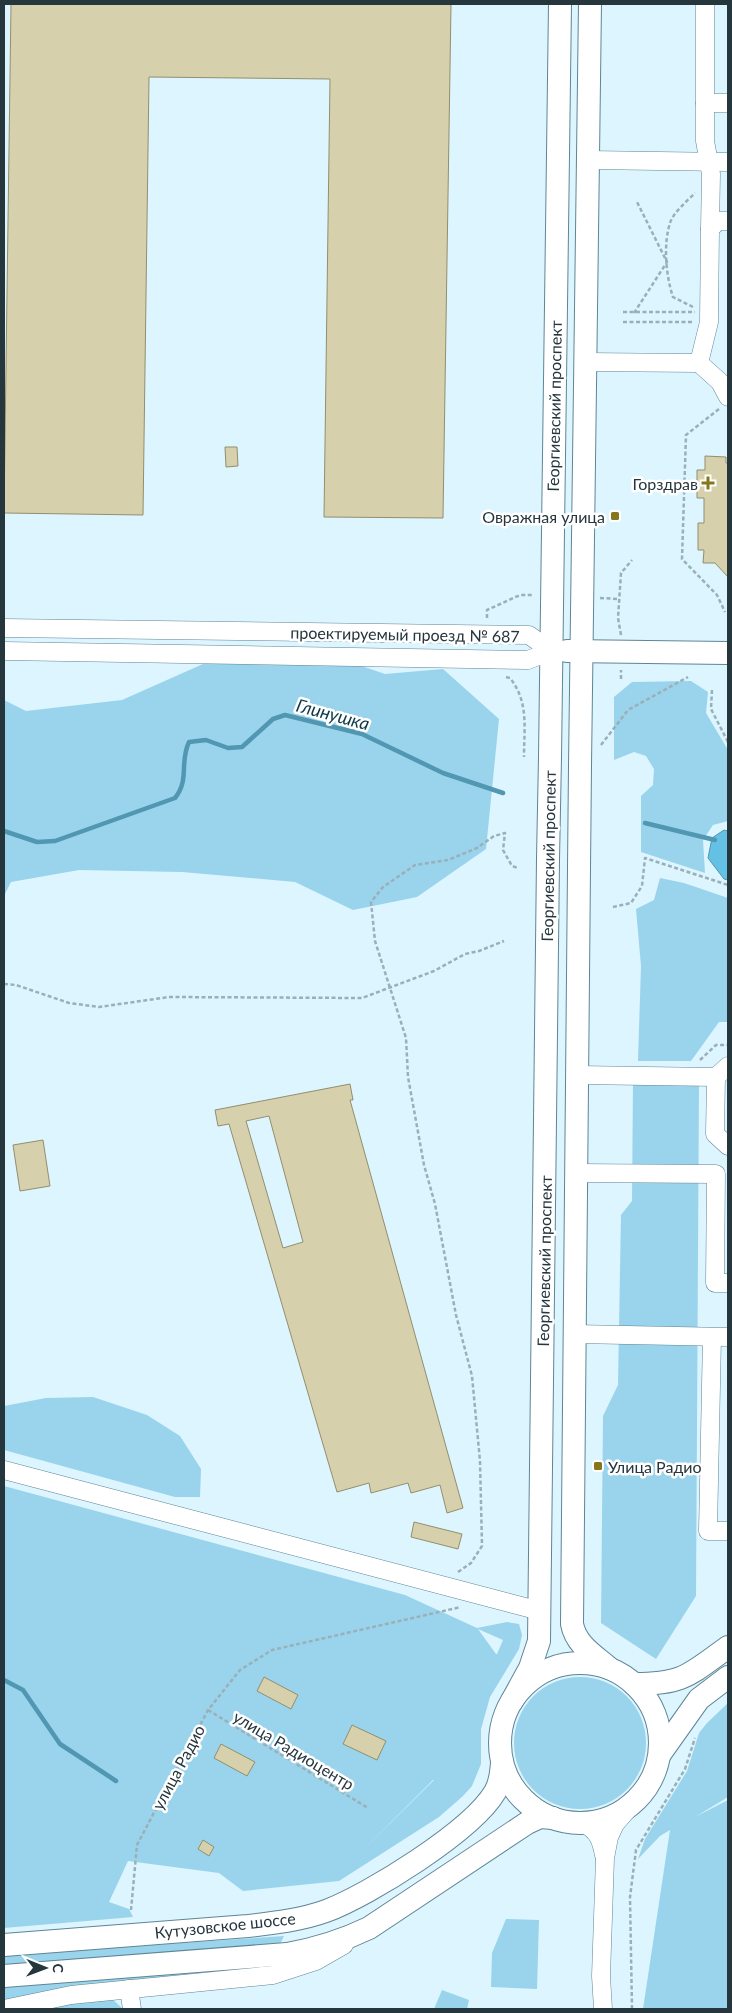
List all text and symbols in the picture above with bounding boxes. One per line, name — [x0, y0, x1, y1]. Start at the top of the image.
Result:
street label: Георгиевский проспект — [543, 320, 565, 492]
place label: Горздрав — [632, 474, 698, 493]
marker: Горздрав — [702, 477, 714, 489]
place label: Овражная улица — [482, 507, 605, 526]
marker: Овражная улица — [609, 510, 621, 522]
street label: проектируемый проезд № 687 — [290, 622, 520, 646]
water label: Глинушка — [294, 694, 372, 734]
street label: Георгиевский проспект — [537, 770, 559, 942]
street label: Георгиевский проспект — [533, 1175, 555, 1347]
place label: Улица Радио — [608, 1457, 702, 1476]
marker: Улица Радио — [592, 1460, 604, 1472]
street label: улица Радиоцентр — [230, 1706, 358, 1794]
street label: улица Радио — [148, 1721, 208, 1813]
street label: Кутузовское шоссе — [154, 1908, 296, 1942]
north arrow — [20, 1943, 70, 1993]
text: С — [50, 1963, 67, 1974]

